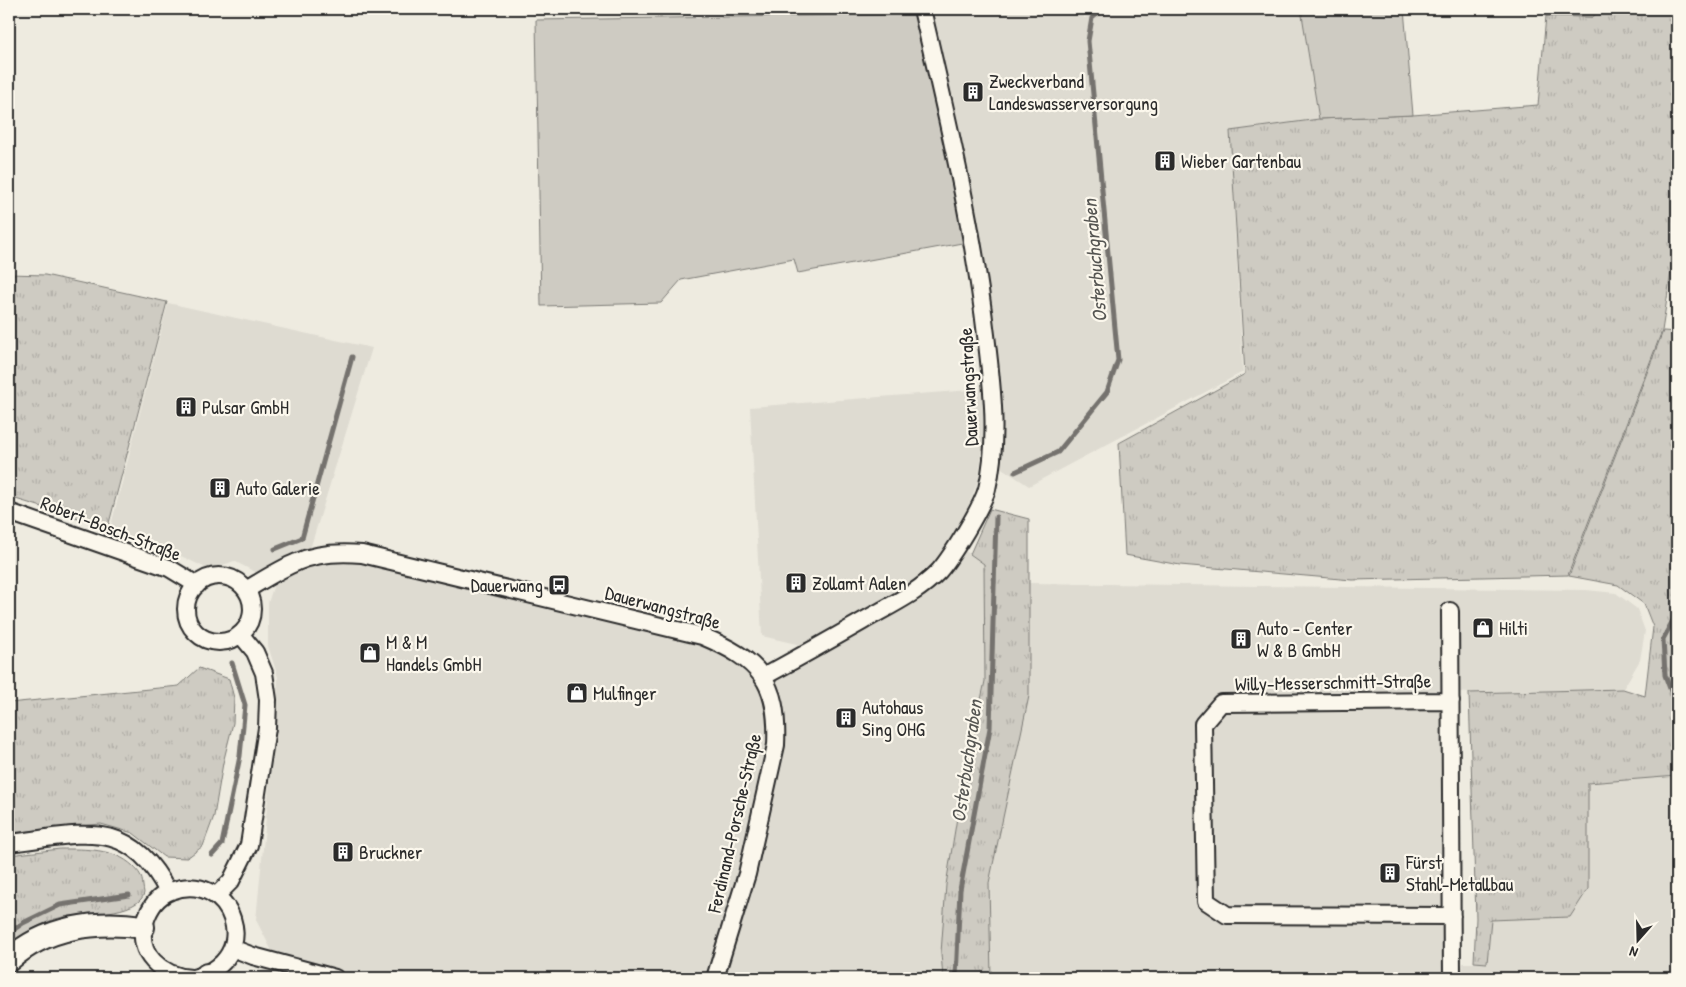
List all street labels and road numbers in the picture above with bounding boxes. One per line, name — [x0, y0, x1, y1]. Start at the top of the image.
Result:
street label: Dauerwangstraße — [952, 327, 984, 447]
street label: Robert-Bosch-Straße — [37, 489, 185, 567]
street label: Dauerwangstraße — [602, 579, 724, 635]
street label: Willy-Messerschmitt-Straße — [1235, 667, 1432, 697]
street label: Ferdinand-Porsche-Straße — [701, 730, 767, 916]

